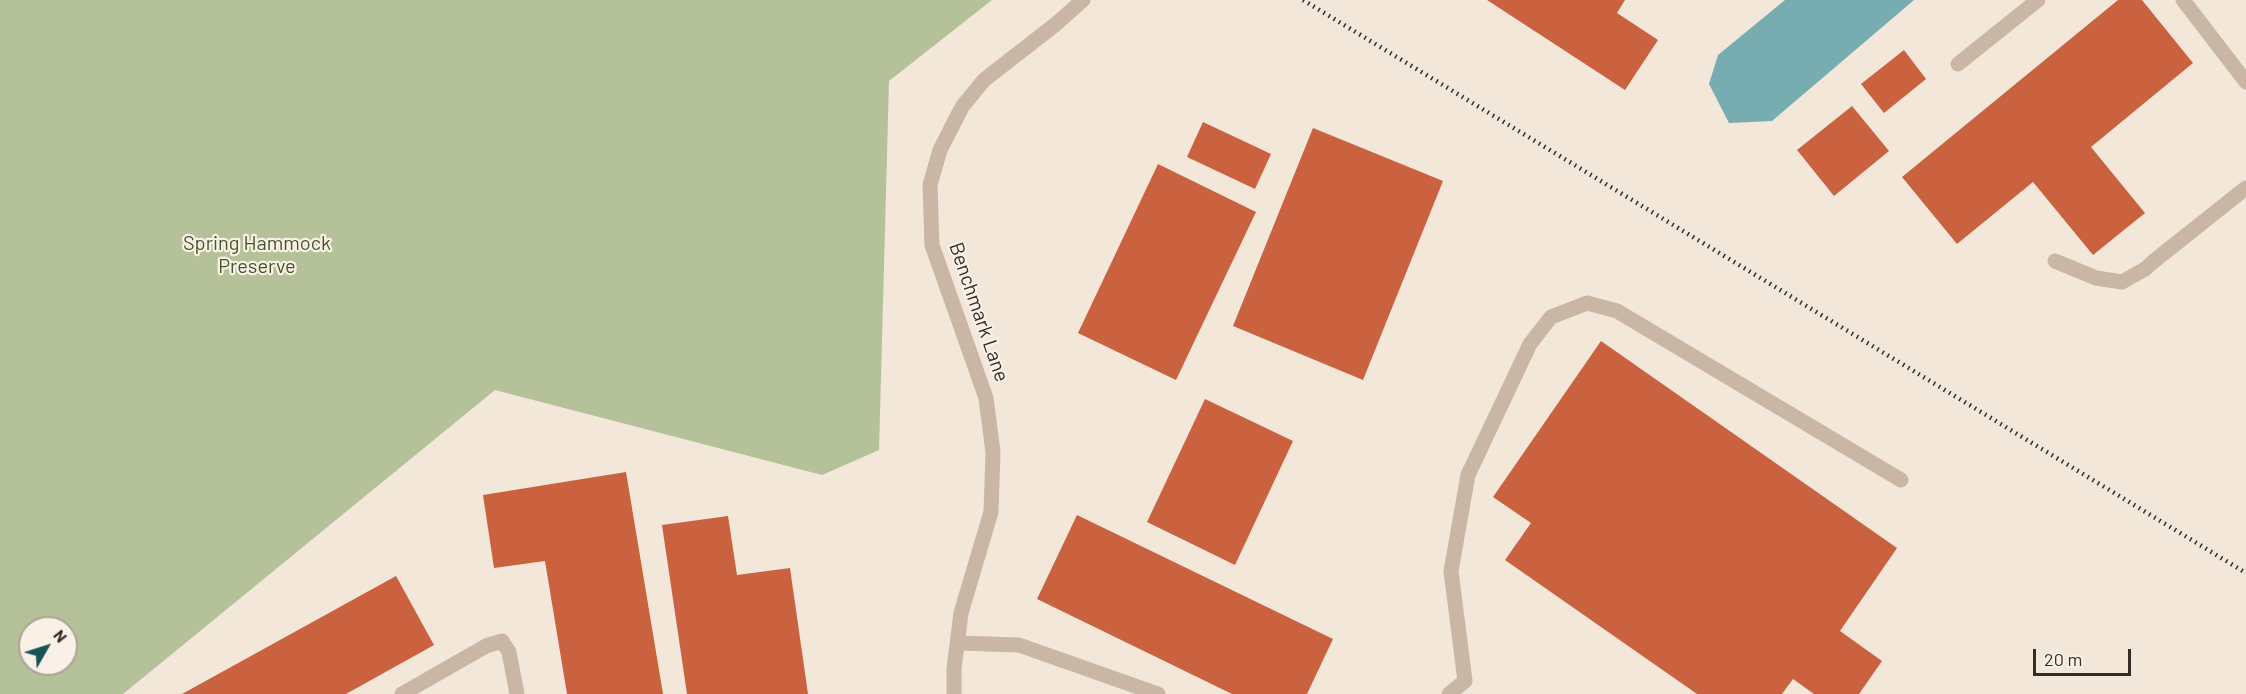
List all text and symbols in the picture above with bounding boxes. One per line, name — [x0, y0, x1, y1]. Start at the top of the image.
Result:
park label: Spring Hammock Preserve — [183, 231, 331, 278]
street label: Benchmark Lane — [944, 239, 1014, 385]
north arrow — [18, 616, 78, 676]
text: N — [50, 625, 72, 646]
scale bar — [2036, 637, 2134, 675]
text: 20 m — [2044, 648, 2082, 670]

